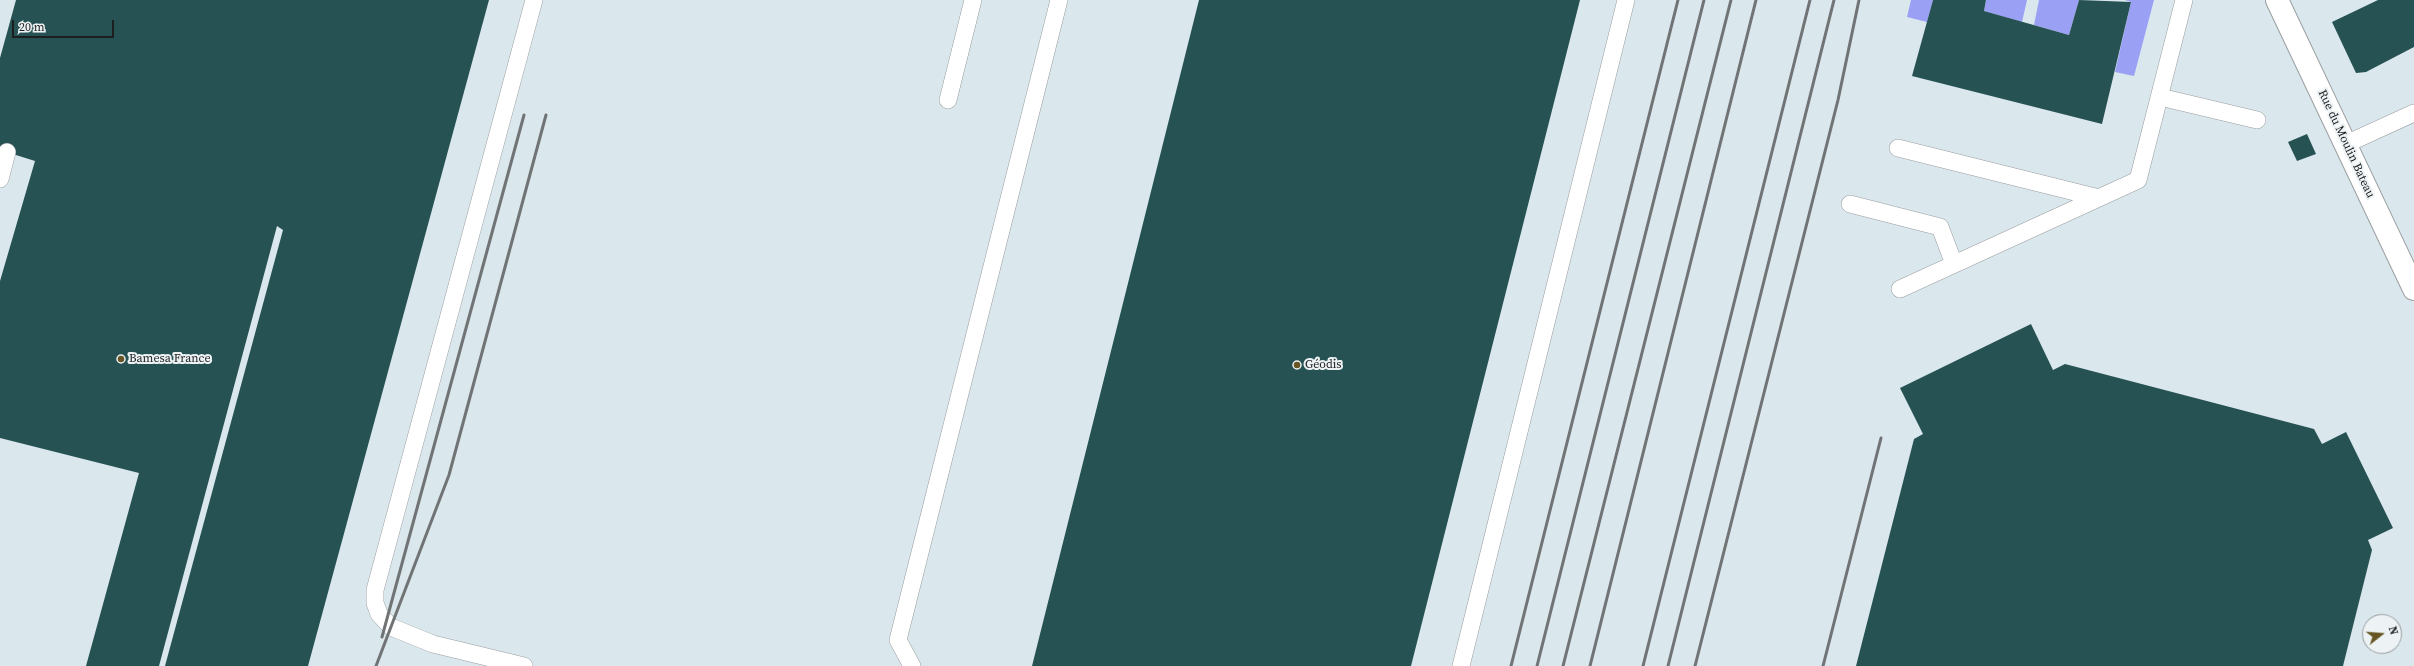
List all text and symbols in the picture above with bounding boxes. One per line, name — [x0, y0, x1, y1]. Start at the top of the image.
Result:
scale bar — [14, 12, 116, 38]
text: 20 m — [19, 19, 45, 35]
street label: Rue du Moulin Bateau — [2315, 88, 2377, 200]
place label: Bamesa France — [129, 352, 211, 366]
marker: Bamesa France — [116, 354, 126, 364]
place label: Géodis — [1305, 358, 1341, 372]
marker: Géodis — [1292, 360, 1302, 370]
north arrow — [2362, 614, 2402, 654]
text: N — [2385, 625, 2401, 637]

